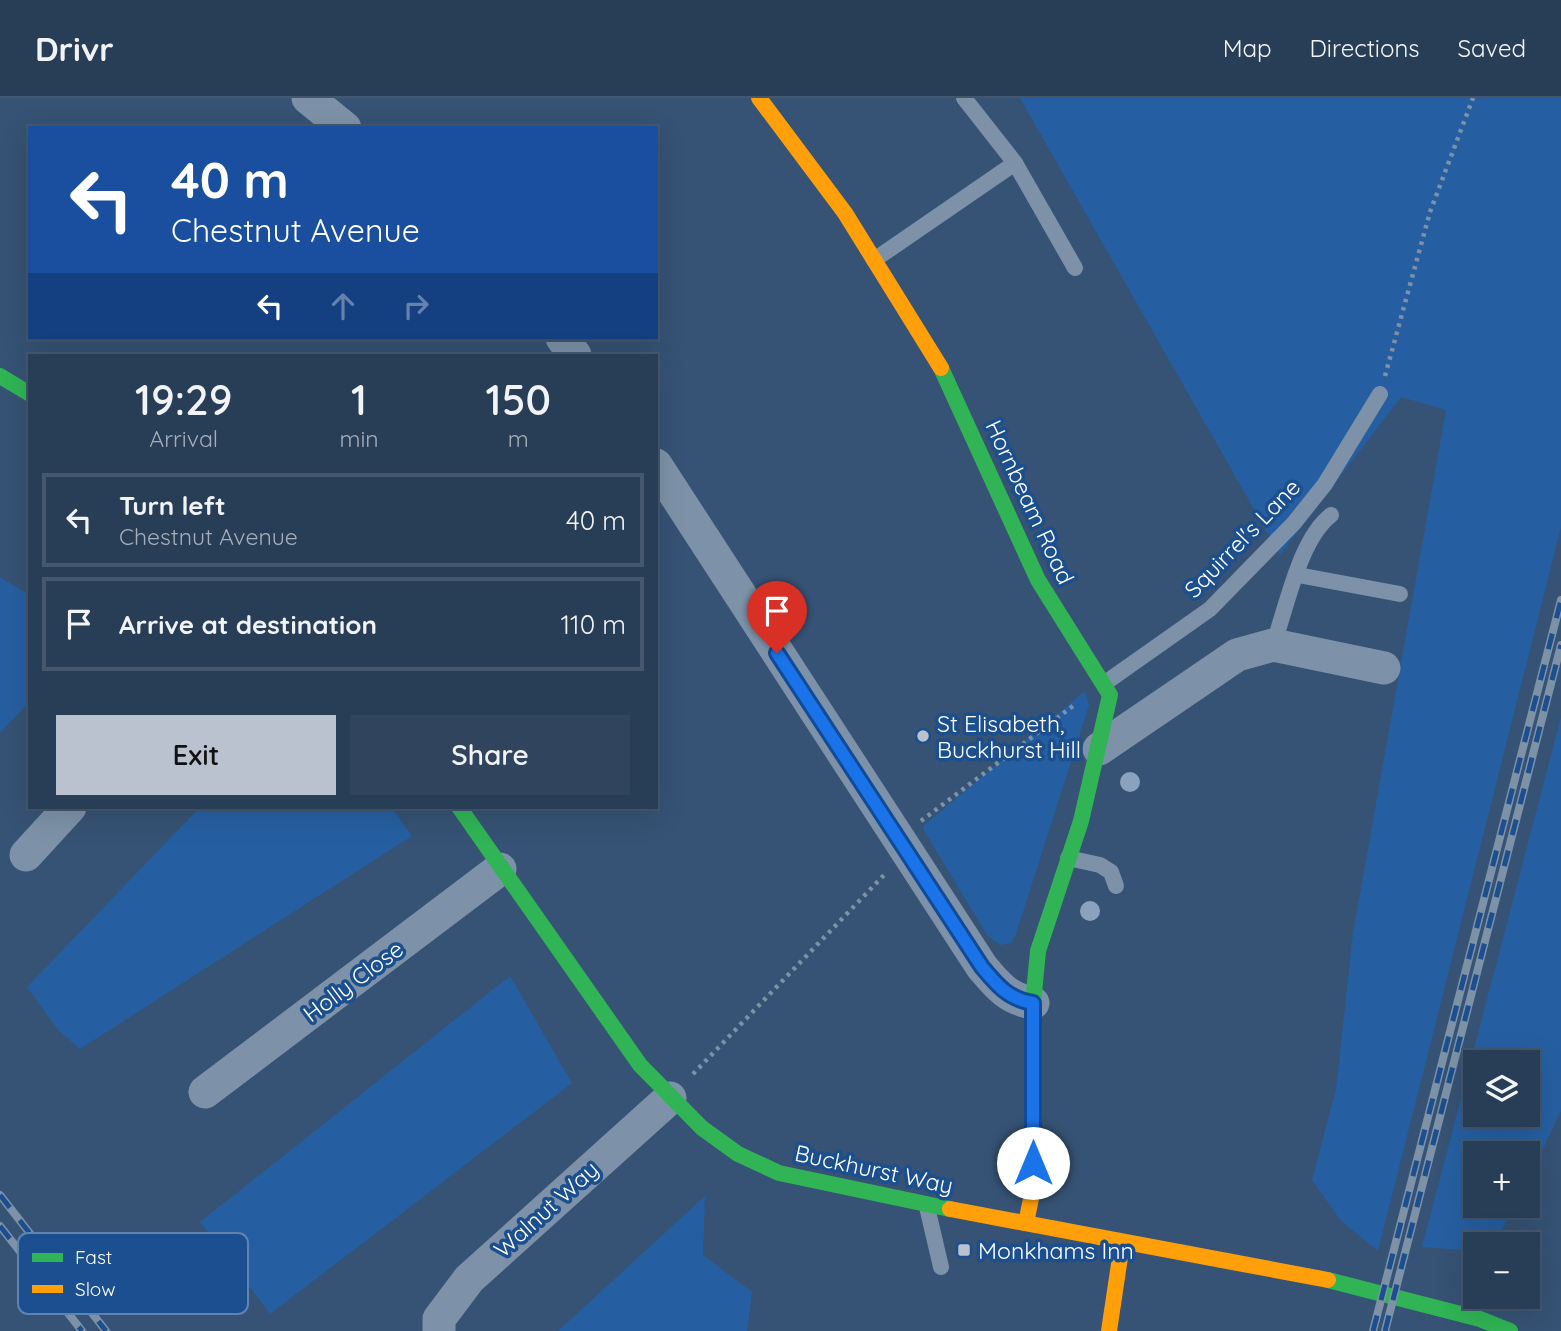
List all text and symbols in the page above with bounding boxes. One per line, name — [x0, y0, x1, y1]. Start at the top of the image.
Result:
text: Drivr — [35, 28, 114, 69]
text: Map — [1223, 33, 1272, 63]
text: Directions — [1310, 33, 1420, 63]
text: Saved — [1458, 33, 1526, 63]
text: 40 m — [171, 149, 289, 210]
icon: left — [56, 154, 147, 245]
text: Chestnut Avenue — [171, 210, 420, 250]
icon: left — [251, 287, 289, 325]
icon: ahead — [324, 287, 362, 325]
icon: right — [397, 287, 435, 325]
text: 19:29 — [135, 373, 232, 426]
text: 1 — [351, 373, 367, 426]
text: 150 — [486, 373, 551, 426]
street label: Hornbeam Road — [979, 415, 1081, 589]
text: Arrival — [149, 424, 218, 453]
text: min — [339, 424, 379, 453]
text: m — [508, 424, 529, 453]
street label: Squirrel's Lane — [1178, 472, 1306, 604]
text: Turn left — [119, 489, 226, 522]
icon: left — [60, 501, 98, 539]
text: 40 m — [566, 504, 626, 537]
text: Chestnut Avenue — [119, 522, 298, 551]
pin — [747, 581, 807, 653]
icon: arrive — [758, 592, 796, 630]
icon: arrive — [60, 605, 98, 643]
text: Arrive at destination — [119, 608, 377, 641]
text: 110 m — [560, 608, 626, 641]
place label: St Elisabeth, Buckhurst Hill — [937, 709, 1081, 764]
button: Exit — [56, 715, 336, 795]
button: Share — [350, 715, 630, 795]
marker: St Elisabeth, Buckhurst Hill — [915, 728, 931, 744]
street label: Holly Close — [297, 934, 409, 1028]
map controls — [1463, 1050, 1540, 1309]
button: layers — [1463, 1050, 1540, 1127]
position arrow — [996, 1126, 1070, 1200]
street label: Buckhurst Way — [792, 1138, 956, 1200]
button: + — [1463, 1141, 1540, 1218]
street label: Walnut Way — [488, 1154, 604, 1264]
button: − — [1463, 1232, 1540, 1309]
legend — [18, 1233, 248, 1314]
place label: Monkhams Inn — [978, 1236, 1134, 1265]
marker: Monkhams Inn — [956, 1242, 972, 1258]
text: Fast — [75, 1245, 112, 1269]
text: Slow — [75, 1277, 116, 1301]

